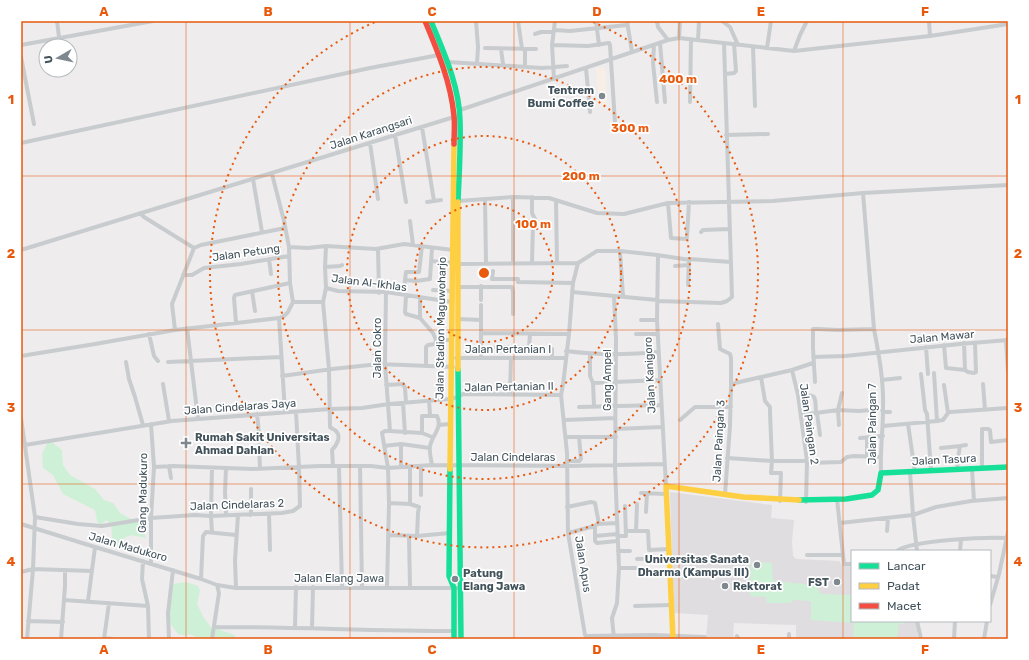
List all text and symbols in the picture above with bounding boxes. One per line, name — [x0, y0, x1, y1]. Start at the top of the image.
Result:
text: A — [99, 4, 109, 19]
text: B — [263, 4, 273, 19]
text: C — [427, 4, 437, 19]
text: D — [592, 4, 602, 19]
text: E — [757, 4, 765, 19]
text: F — [921, 4, 929, 19]
north arrow — [38, 38, 78, 78]
text: U — [42, 55, 56, 64]
text: 400 m — [659, 72, 697, 86]
place label: Tentrem Bumi Coffee — [527, 84, 594, 110]
marker: Tentrem Bumi Coffee — [597, 91, 607, 101]
text: 1 — [8, 92, 14, 107]
text: 1 — [1015, 92, 1021, 107]
street label: Jalan Karangsari — [328, 114, 414, 152]
text: 300 m — [611, 121, 649, 135]
text: 200 m — [562, 169, 600, 183]
text: 100 m — [515, 217, 551, 231]
street label: Jalan Petung — [211, 242, 281, 264]
text: 2 — [7, 246, 15, 261]
text: 2 — [1014, 246, 1022, 261]
street label: Jalan Stadion Maguwoharjo — [433, 257, 449, 399]
centre of rings — [477, 266, 491, 280]
street label: Jalan Al-Ikhlas — [331, 272, 408, 294]
street label: Jalan Cokro — [371, 318, 384, 378]
street label: Jalan Mawar — [909, 328, 976, 346]
street label: Jalan Kanigoro — [642, 337, 658, 413]
street label: Jalan Pertanian I — [465, 343, 551, 356]
street label: Gang Ampel — [601, 349, 614, 411]
street label: Jalan Pertanian II — [464, 380, 554, 394]
street label: Jalan Paingan 2 — [797, 383, 821, 465]
street label: Jalan Paingan 7 — [866, 383, 879, 465]
street label: Jalan Cindelaras Jaya — [183, 397, 297, 417]
street label: Jalan Paingan 3 — [710, 399, 728, 482]
text: 3 — [7, 400, 16, 415]
text: 3 — [1014, 400, 1023, 415]
place label: Rumah Sakit Universitas Ahmad Dahlan — [195, 431, 330, 457]
marker: Rumah Sakit Universitas Ahmad Dahlan — [180, 437, 192, 449]
street label: Jalan Cindelaras — [471, 451, 556, 464]
street label: Jalan Tasura — [911, 452, 977, 468]
street label: Gang Madukuro — [136, 453, 150, 533]
street label: Jalan Cindelaras 2 — [190, 497, 284, 513]
street label: Jalan Madukoro — [87, 530, 169, 564]
street label: Jalan Apus — [572, 535, 594, 594]
legend — [851, 550, 991, 622]
place label: Universitas Sanata Dharma (Kampus III) — [638, 553, 749, 579]
text: 4 — [7, 554, 16, 569]
text: 4 — [1014, 554, 1023, 569]
text: Lancar — [887, 559, 926, 573]
marker: Universitas Sanata Dharma (Kampus III) — [752, 560, 762, 570]
place label: Patung Elang Jawa — [463, 567, 525, 593]
street label: Jalan Elang Jawa — [294, 572, 384, 585]
marker: Patung Elang Jawa — [450, 574, 460, 584]
place label: FST — [808, 576, 829, 589]
marker: FST — [832, 577, 842, 587]
text: Padat — [887, 579, 920, 593]
place label: Rektorat — [733, 580, 782, 593]
marker: Rektorat — [720, 581, 730, 591]
text: Macet — [887, 599, 921, 613]
text: A — [99, 642, 109, 657]
text: B — [263, 642, 273, 657]
text: C — [427, 642, 437, 657]
text: D — [592, 642, 602, 657]
text: E — [757, 642, 765, 657]
text: F — [921, 642, 929, 657]

